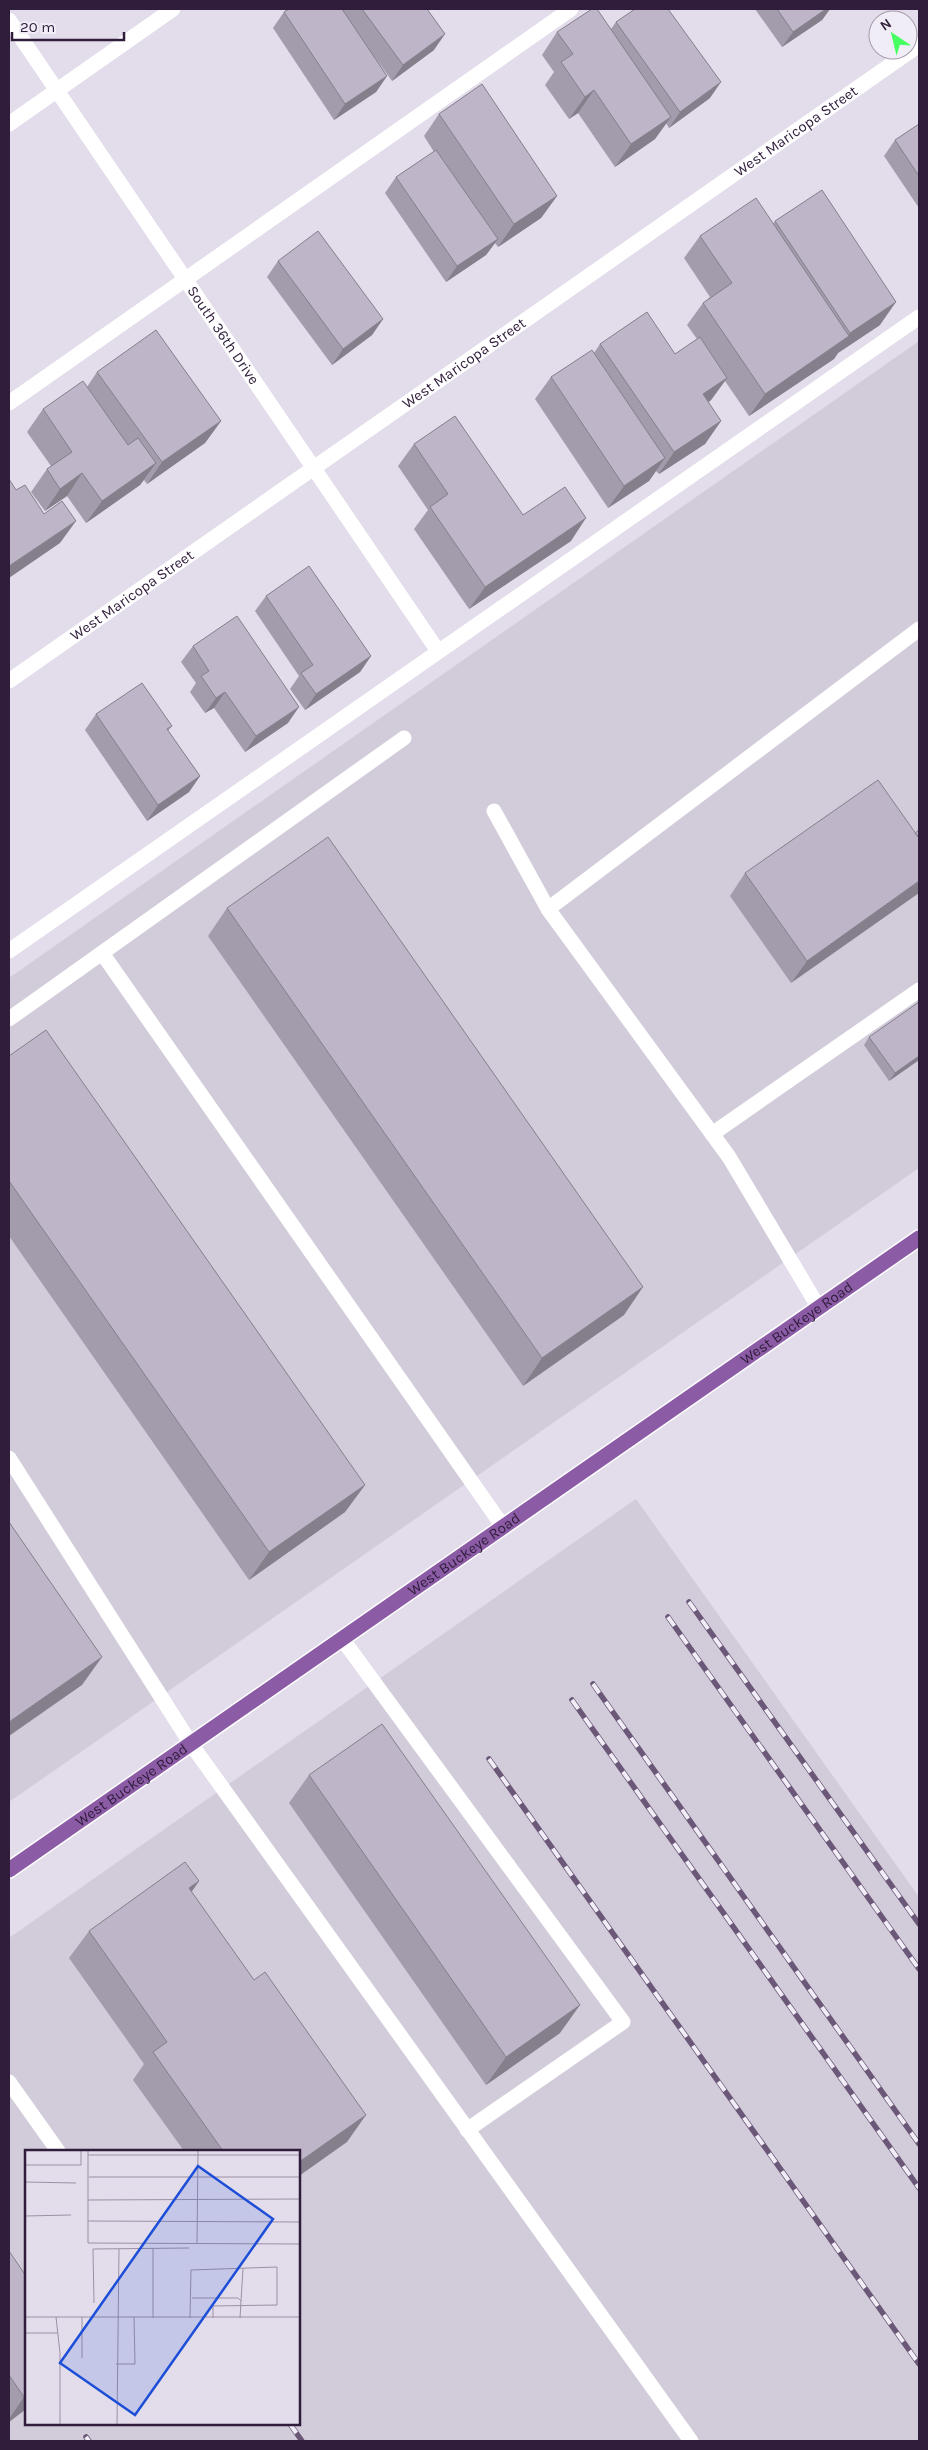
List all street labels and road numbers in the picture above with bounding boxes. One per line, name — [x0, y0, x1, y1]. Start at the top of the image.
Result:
street label: West Maricopa Street — [731, 82, 861, 180]
street label: South 36th Drive — [183, 282, 263, 388]
street label: West Maricopa Street — [399, 314, 529, 412]
street label: West Maricopa Street — [67, 546, 197, 644]
street label: West Buckeye Road — [737, 1278, 856, 1368]
street label: West Buckeye Road — [404, 1509, 524, 1599]
street label: West Buckeye Road — [72, 1740, 191, 1830]

